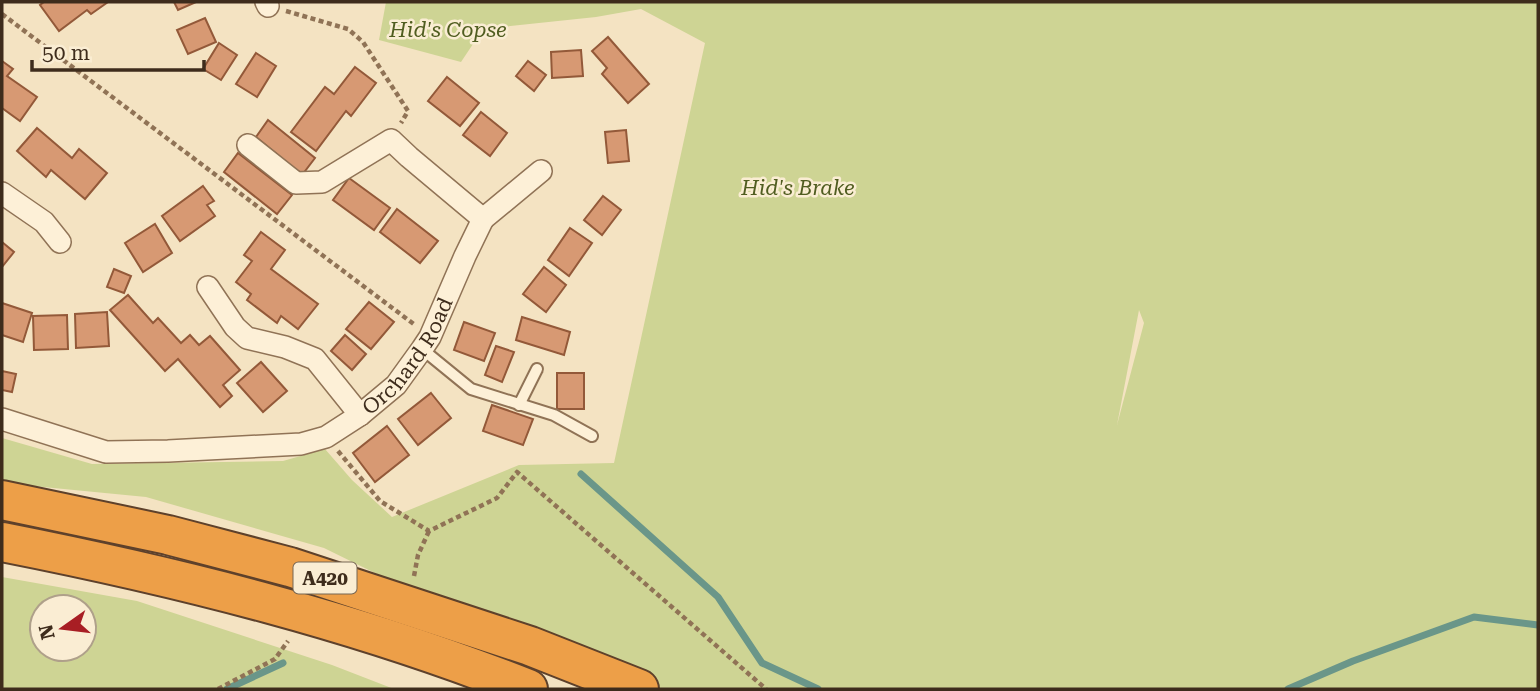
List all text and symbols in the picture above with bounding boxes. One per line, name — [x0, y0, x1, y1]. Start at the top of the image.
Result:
park label: Hid's Copse — [388, 18, 507, 42]
scale bar — [32, 28, 203, 72]
text: 50 m — [42, 41, 90, 65]
park label: Hid's Brake — [740, 176, 855, 200]
street label: Orchard Road — [358, 293, 458, 420]
road number: A420 — [294, 562, 356, 594]
north arrow — [28, 593, 98, 663]
text: N — [34, 622, 60, 642]

